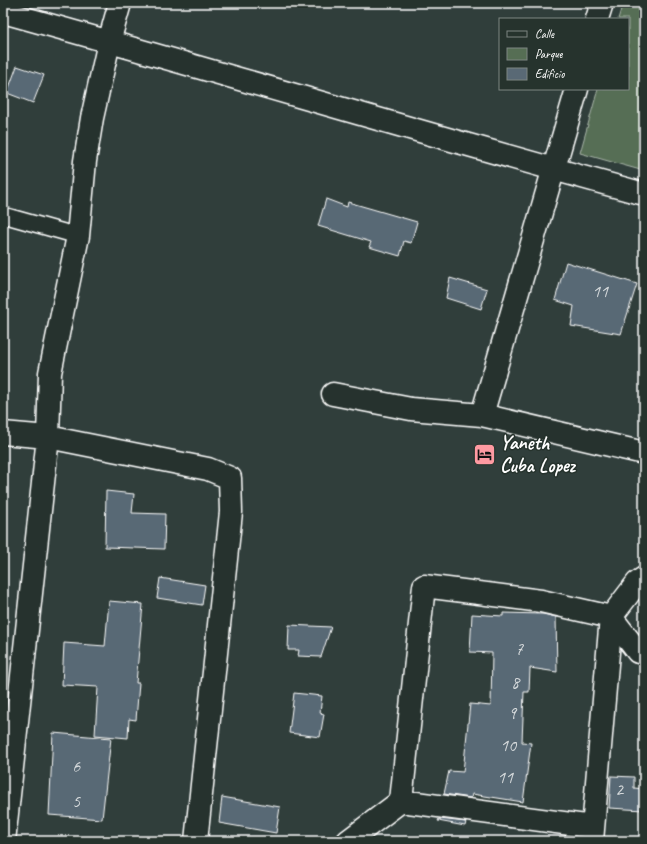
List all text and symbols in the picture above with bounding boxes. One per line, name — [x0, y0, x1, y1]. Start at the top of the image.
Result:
legend — [499, 18, 629, 90]
text: Calle — [535, 26, 555, 42]
text: Parque — [535, 46, 564, 62]
text: Edificio — [535, 66, 565, 82]
house number: 11 — [592, 280, 609, 302]
place label: Yaneth Cuba Lopez — [500, 430, 576, 478]
hotel icon: Yaneth Cuba Lopez — [472, 441, 498, 467]
house number: 7 — [515, 638, 524, 660]
house number: 8 — [511, 671, 521, 693]
house number: 9 — [508, 702, 518, 724]
house number: 10 — [500, 734, 518, 756]
house number: 6 — [72, 755, 81, 777]
house number: 11 — [497, 766, 514, 788]
house number: 2 — [615, 778, 625, 800]
house number: 5 — [72, 790, 81, 812]

